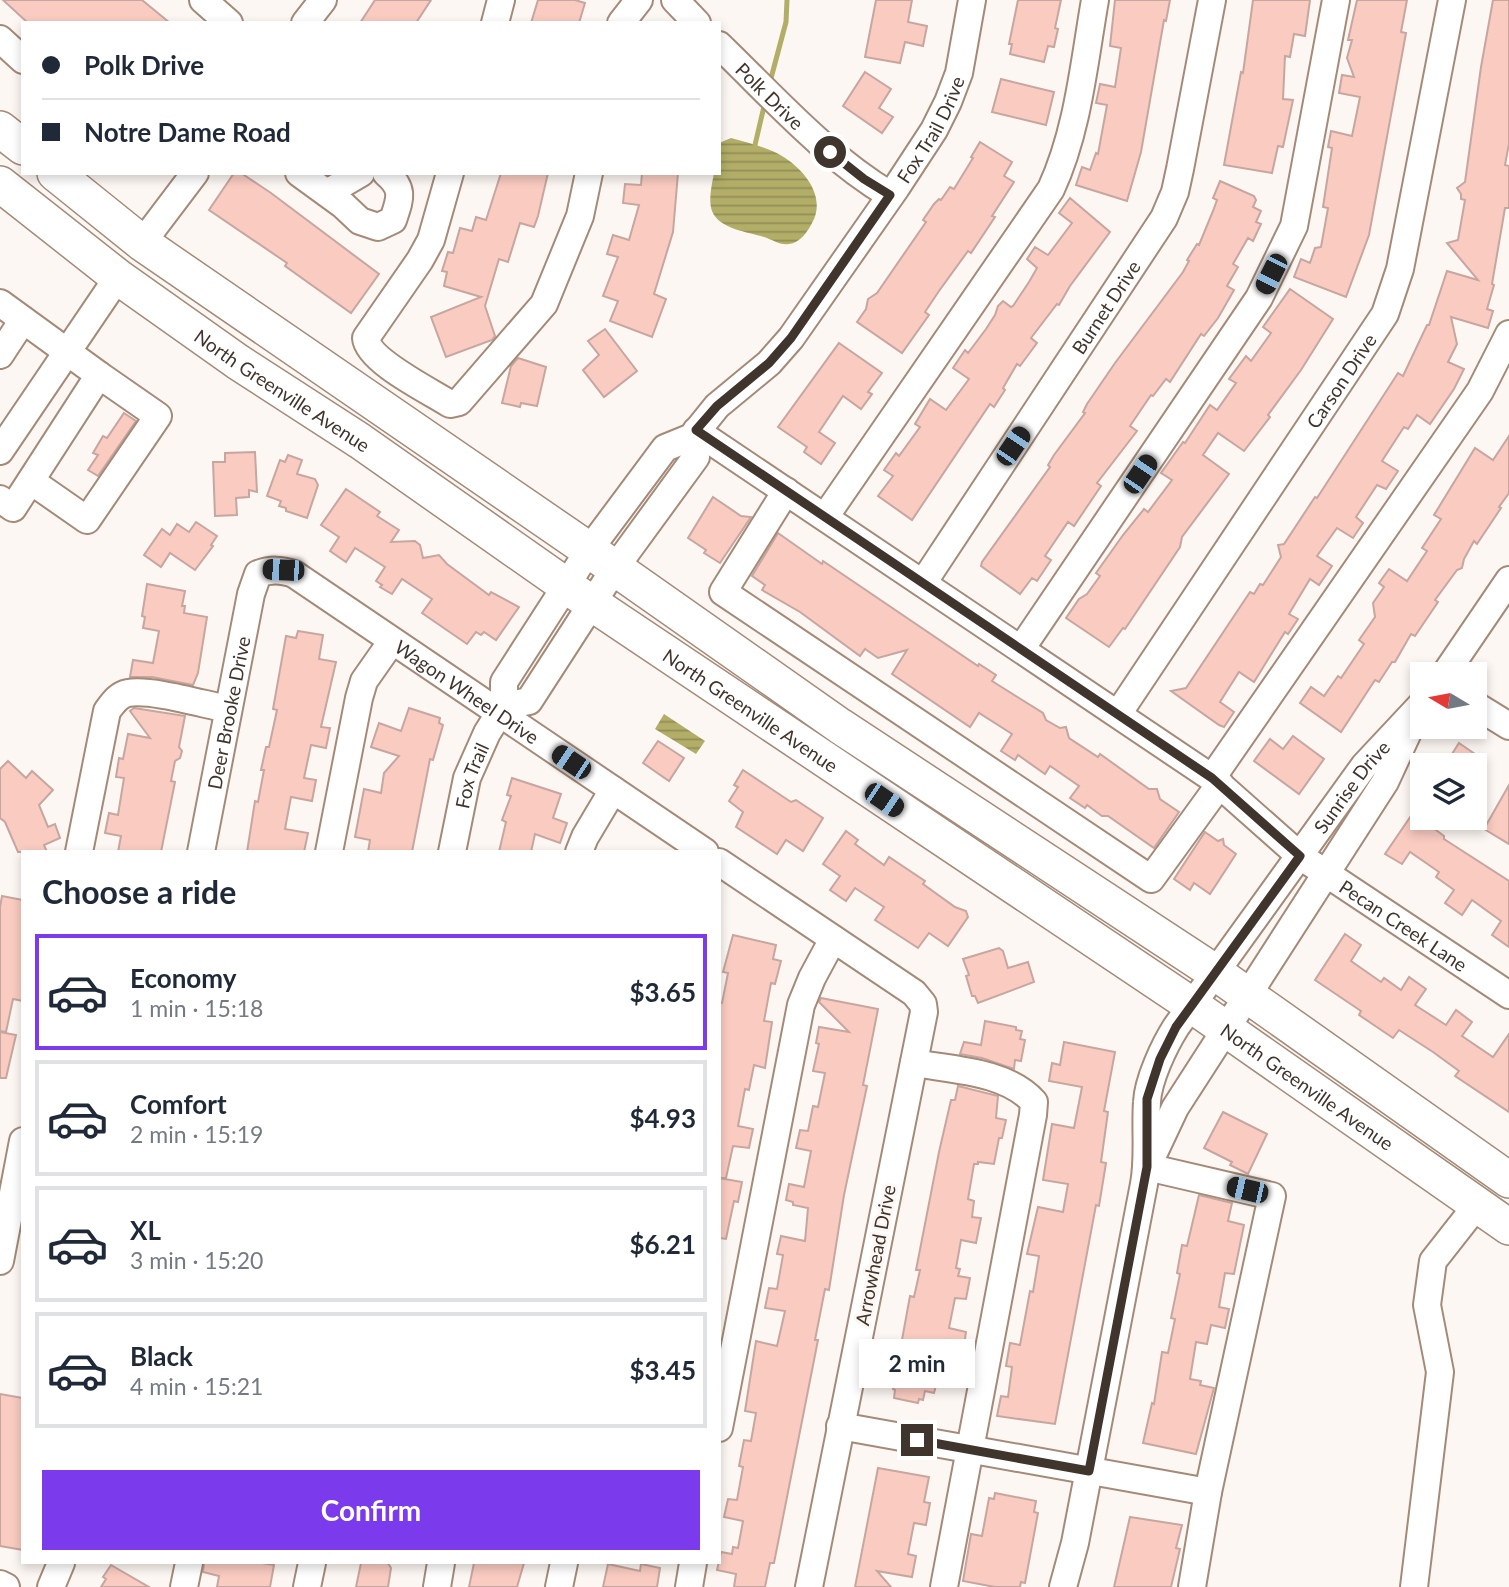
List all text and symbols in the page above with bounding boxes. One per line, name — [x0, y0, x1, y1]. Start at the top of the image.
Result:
text: Polk Drive — [84, 49, 204, 81]
street label: Polk Drive — [732, 57, 809, 134]
street label: Fox Trail Drive — [891, 73, 968, 187]
text: Notre Dame Road — [84, 116, 291, 148]
route start — [814, 136, 846, 168]
car — [1253, 251, 1290, 297]
street label: Burnet Drive — [1066, 256, 1145, 358]
street label: North Greenville Avenue — [190, 324, 375, 456]
street label: Carson Drive — [1301, 329, 1380, 432]
car — [993, 423, 1034, 469]
car — [1120, 451, 1161, 497]
car — [262, 559, 305, 581]
street label: Deer Brooke Drive — [202, 634, 254, 791]
street label: Wagon Wheel Drive — [391, 634, 544, 748]
street label: North Greenville Avenue — [659, 643, 843, 777]
north arrow — [1410, 662, 1488, 738]
map controls — [1410, 662, 1487, 830]
street label: Sunrise Drive — [1308, 735, 1394, 837]
street label: Fox Trail — [450, 739, 493, 810]
car — [548, 742, 595, 782]
button: layers — [1410, 753, 1487, 830]
car — [861, 780, 908, 820]
text: Choose a ride — [42, 872, 236, 911]
street label: Pecan Creek Lane — [1335, 874, 1472, 976]
icon: car — [46, 961, 109, 1024]
text: Economy — [130, 962, 236, 994]
text: $3.65 — [630, 976, 696, 1008]
text: 1 min · 15:18 — [130, 994, 263, 1022]
street label: North Greenville Avenue — [1217, 1018, 1398, 1154]
icon: car — [46, 1087, 109, 1150]
text: Comfort — [130, 1088, 227, 1120]
text: $4.93 — [630, 1102, 696, 1134]
text: 2 min · 15:19 — [130, 1120, 263, 1148]
car — [1225, 1175, 1270, 1205]
street label: Arrowhead Drive — [850, 1183, 900, 1327]
icon: car — [46, 1213, 109, 1276]
text: XL — [130, 1214, 161, 1246]
text: $6.21 — [630, 1228, 696, 1260]
text: 3 min · 15:20 — [130, 1246, 263, 1274]
callout: 2 min — [859, 1338, 975, 1388]
icon: car — [46, 1339, 109, 1402]
text: Black — [130, 1340, 193, 1372]
text: 2 min — [888, 1349, 946, 1377]
text: $3.45 — [630, 1354, 696, 1386]
text: 4 min · 15:21 — [130, 1372, 263, 1400]
route end — [901, 1424, 933, 1456]
button: Confirm — [42, 1470, 700, 1550]

